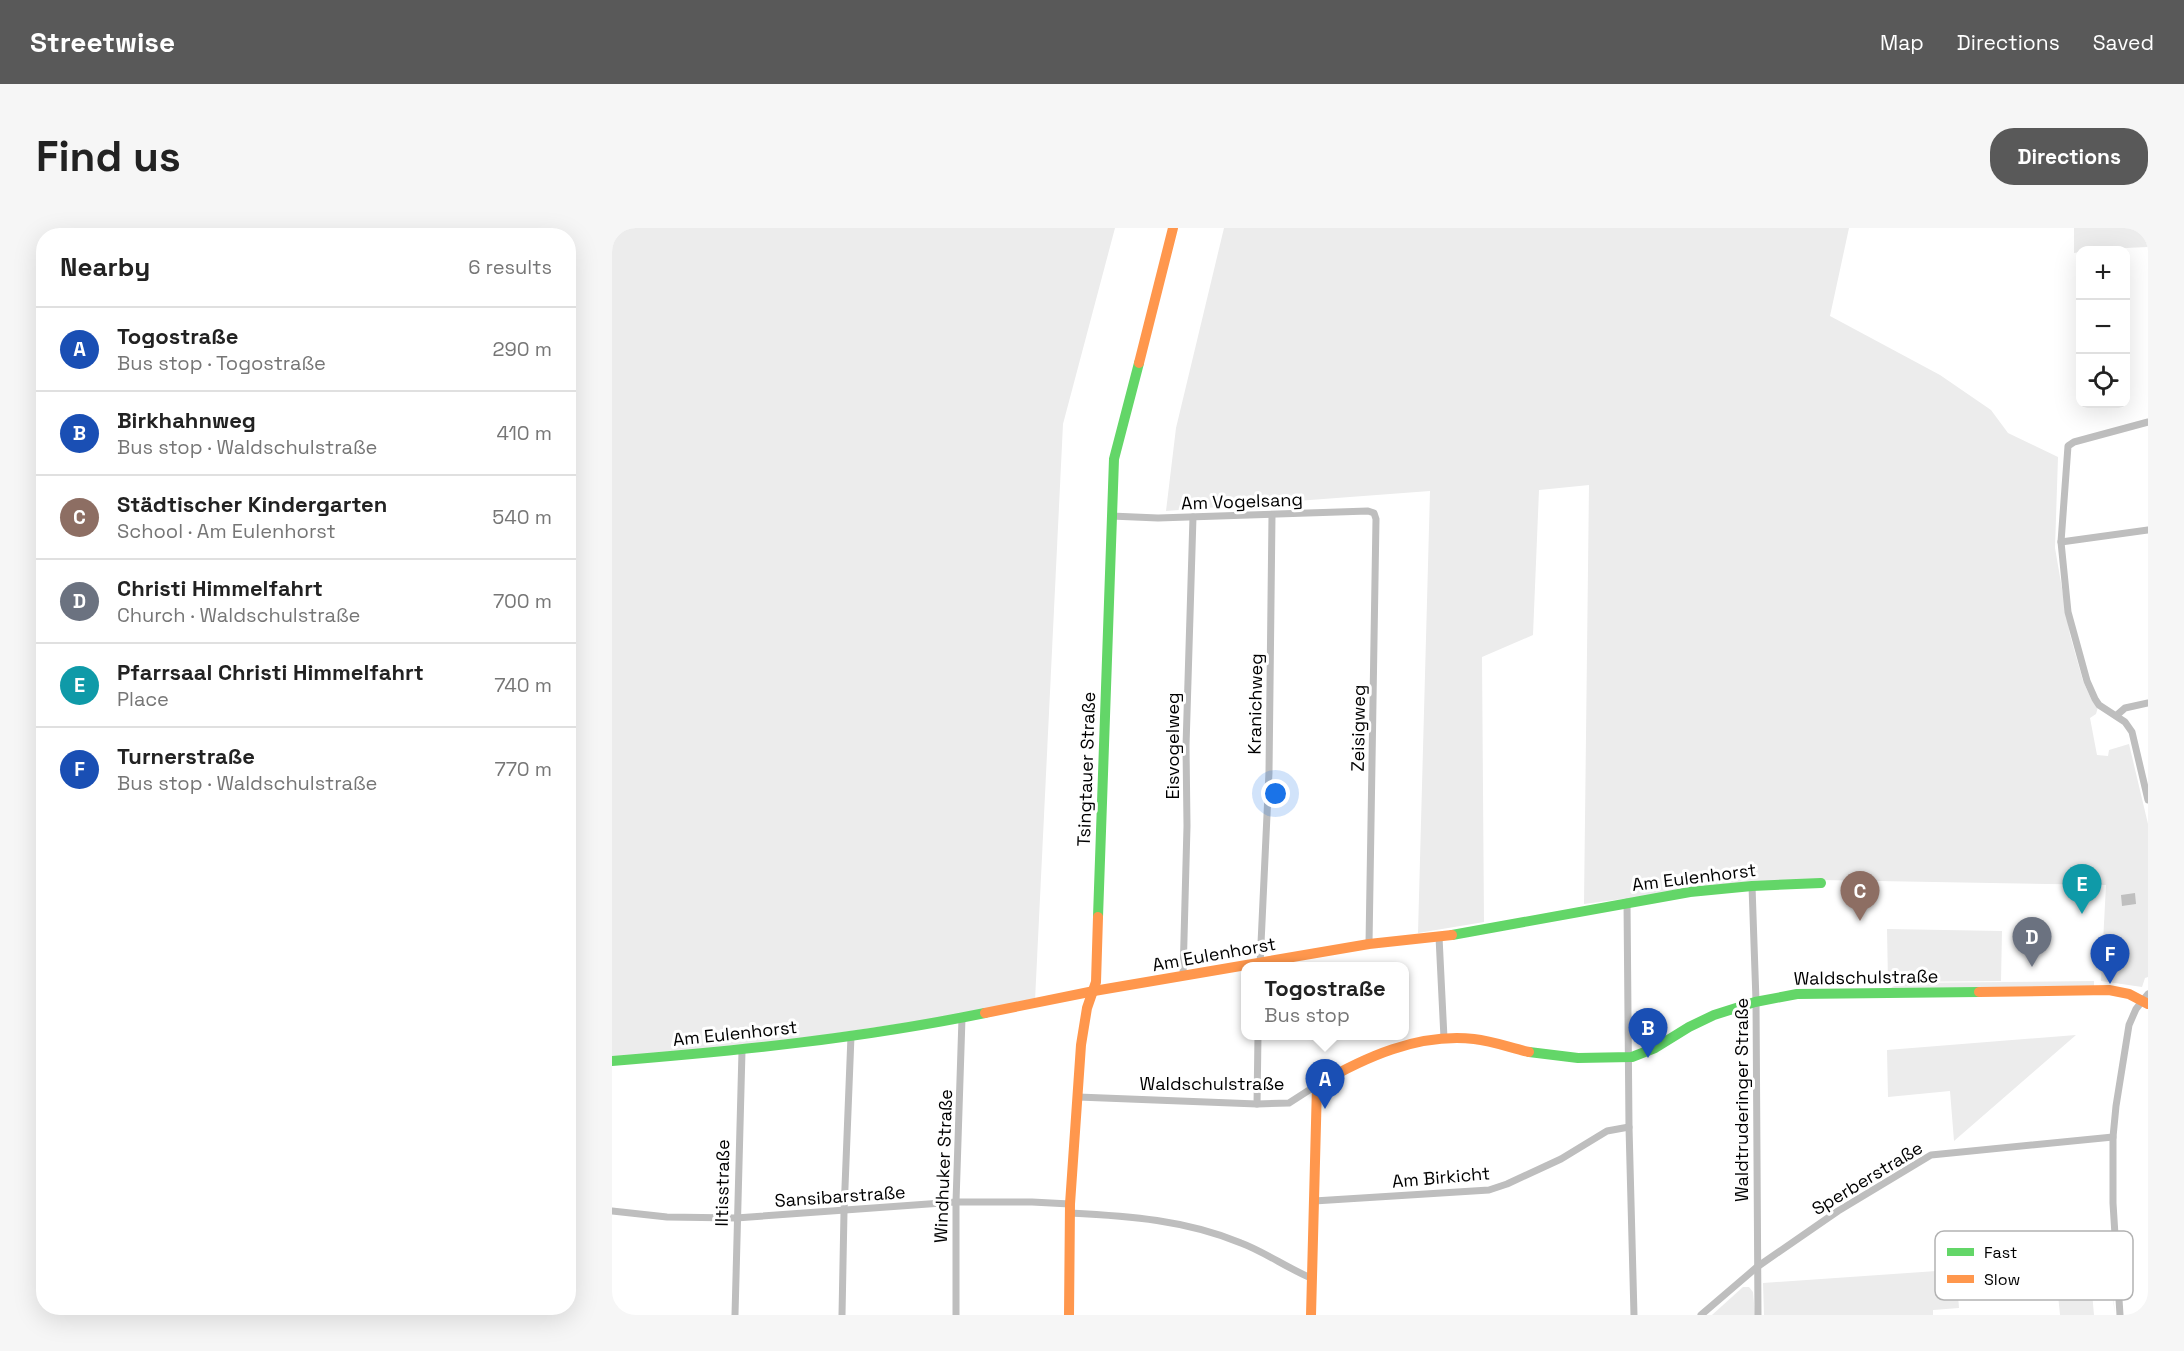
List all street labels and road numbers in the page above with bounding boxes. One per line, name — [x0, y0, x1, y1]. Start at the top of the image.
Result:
street label: Am Vogelsang — [1181, 487, 1303, 515]
street label: Kranichweg — [1243, 653, 1267, 755]
street label: Zeisigweg — [1346, 684, 1370, 772]
street label: Tsingtauer Straße — [1072, 691, 1100, 847]
street label: Eisvogelweg — [1161, 692, 1184, 800]
street label: Am Eulenhorst — [1631, 858, 1757, 896]
street label: Am Eulenhorst — [1150, 932, 1278, 976]
street label: Waldschulstraße — [1793, 964, 1939, 990]
street label: Waldtruderinger Straße — [1730, 998, 1753, 1202]
street label: Am Eulenhorst — [672, 1015, 798, 1051]
street label: Waldschulstraße — [1140, 1072, 1284, 1095]
street label: Windhuker Straße — [929, 1089, 957, 1243]
street label: Sperberstraße — [1807, 1136, 1927, 1220]
street label: Iltisstraße — [710, 1139, 734, 1227]
street label: Am Birkicht — [1391, 1161, 1491, 1193]
street label: Sansibarstraße — [774, 1180, 906, 1212]

